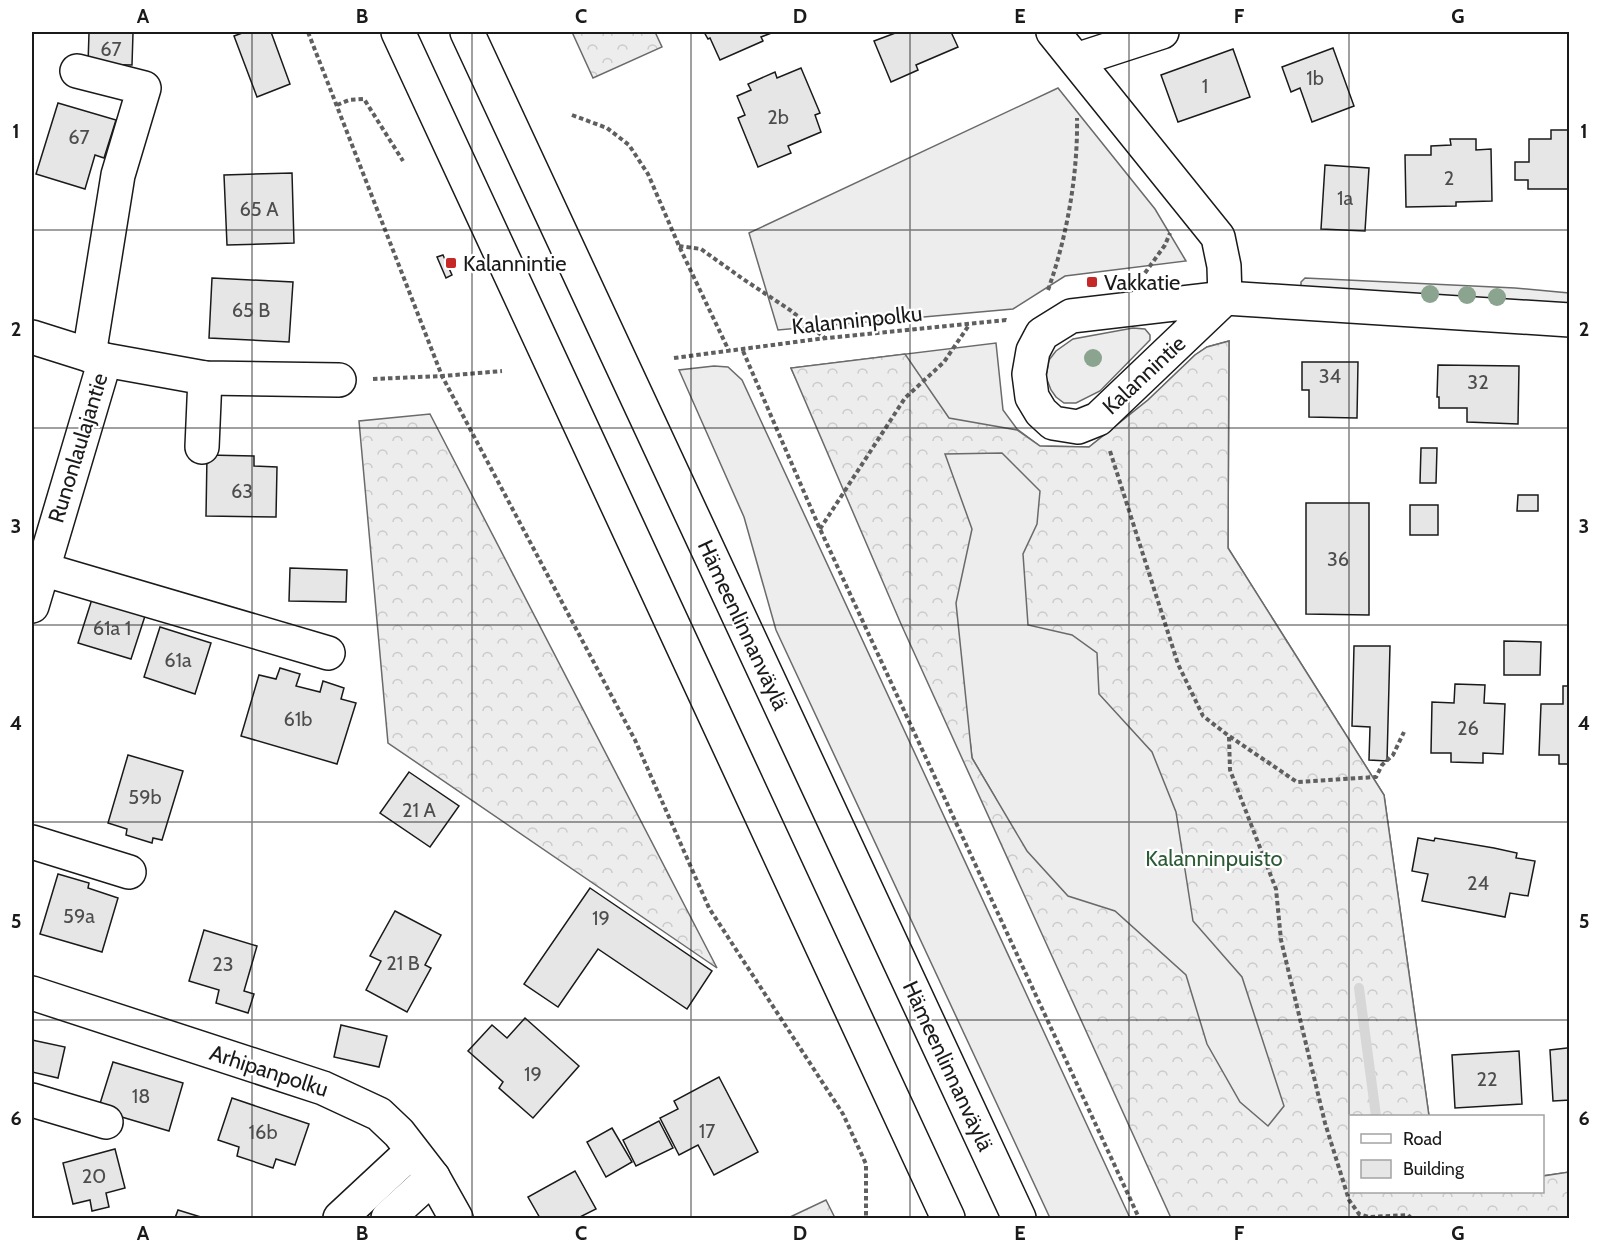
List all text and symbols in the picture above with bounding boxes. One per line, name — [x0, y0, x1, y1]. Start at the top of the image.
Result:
text: A — [137, 4, 150, 28]
text: B — [356, 4, 368, 28]
text: C — [575, 4, 587, 28]
text: D — [793, 4, 807, 28]
text: E — [1014, 4, 1026, 28]
text: F — [1234, 4, 1245, 28]
text: G — [1451, 4, 1465, 28]
house number: 67 — [100, 37, 122, 61]
house number: 1b — [1306, 66, 1324, 90]
house number: 1 — [1202, 74, 1208, 98]
house number: 2b — [767, 105, 789, 129]
text: 1 — [12, 119, 20, 143]
text: 1 — [1580, 119, 1588, 143]
house number: 67 — [68, 125, 90, 149]
house number: 2 — [1444, 166, 1454, 190]
house number: 1a — [1337, 186, 1353, 210]
house number: 65 A — [240, 197, 279, 221]
place label: Kalannintie — [463, 250, 567, 277]
marker: Kalannintie — [444, 256, 458, 270]
place label: Vakkatie — [1104, 269, 1180, 296]
marker: Vakkatie — [1085, 275, 1099, 289]
house number: 65 B — [232, 298, 270, 322]
street label: Kalanninpolku — [790, 300, 924, 340]
text: 2 — [11, 317, 21, 341]
text: 2 — [1579, 317, 1589, 341]
street label: Kalannintie — [1097, 330, 1191, 420]
house number: 34 — [1319, 364, 1342, 388]
street label: Runonlaulajantie — [42, 370, 114, 526]
house number: 32 — [1467, 370, 1489, 394]
house number: 63 — [231, 479, 253, 503]
text: 3 — [11, 514, 21, 538]
text: 3 — [1579, 514, 1589, 538]
street label: Hämeenlinnanväylä — [692, 536, 794, 715]
house number: 36 — [1327, 547, 1349, 571]
house number: 61a 1 — [93, 616, 131, 640]
house number: 61a — [164, 648, 192, 672]
house number: 61b — [284, 707, 312, 731]
text: 4 — [10, 711, 22, 735]
text: 4 — [1578, 711, 1590, 735]
house number: 26 — [1457, 716, 1479, 740]
house number: 59b — [128, 785, 162, 809]
house number: 21 A — [402, 798, 437, 822]
park label: Kalanninpuisto — [1145, 845, 1283, 872]
house number: 24 — [1467, 871, 1489, 895]
house number: 59a — [63, 904, 95, 928]
house number: 19 — [592, 906, 610, 930]
text: 5 — [11, 909, 21, 933]
text: 5 — [1579, 909, 1589, 933]
house number: 21 B — [386, 951, 420, 975]
house number: 23 — [212, 952, 234, 976]
street label: Hämeenlinnanväylä — [897, 977, 999, 1156]
street label: Arhipanpolku — [206, 1039, 332, 1103]
house number: 19 — [524, 1062, 542, 1086]
house number: 22 — [1477, 1067, 1497, 1091]
house number: 18 — [132, 1084, 150, 1108]
text: 6 — [10, 1106, 22, 1130]
text: 6 — [1578, 1106, 1590, 1130]
legend — [1349, 1115, 1544, 1193]
house number: 17 — [699, 1119, 715, 1143]
house number: 16b — [249, 1120, 277, 1144]
text: Road — [1403, 1128, 1442, 1150]
text: Building — [1403, 1158, 1465, 1180]
house number: 20 — [82, 1164, 106, 1188]
text: A — [137, 1221, 150, 1245]
text: B — [356, 1221, 368, 1245]
text: C — [575, 1221, 587, 1245]
text: D — [793, 1221, 807, 1245]
text: E — [1014, 1221, 1026, 1245]
text: F — [1234, 1221, 1245, 1245]
text: G — [1451, 1221, 1465, 1245]

